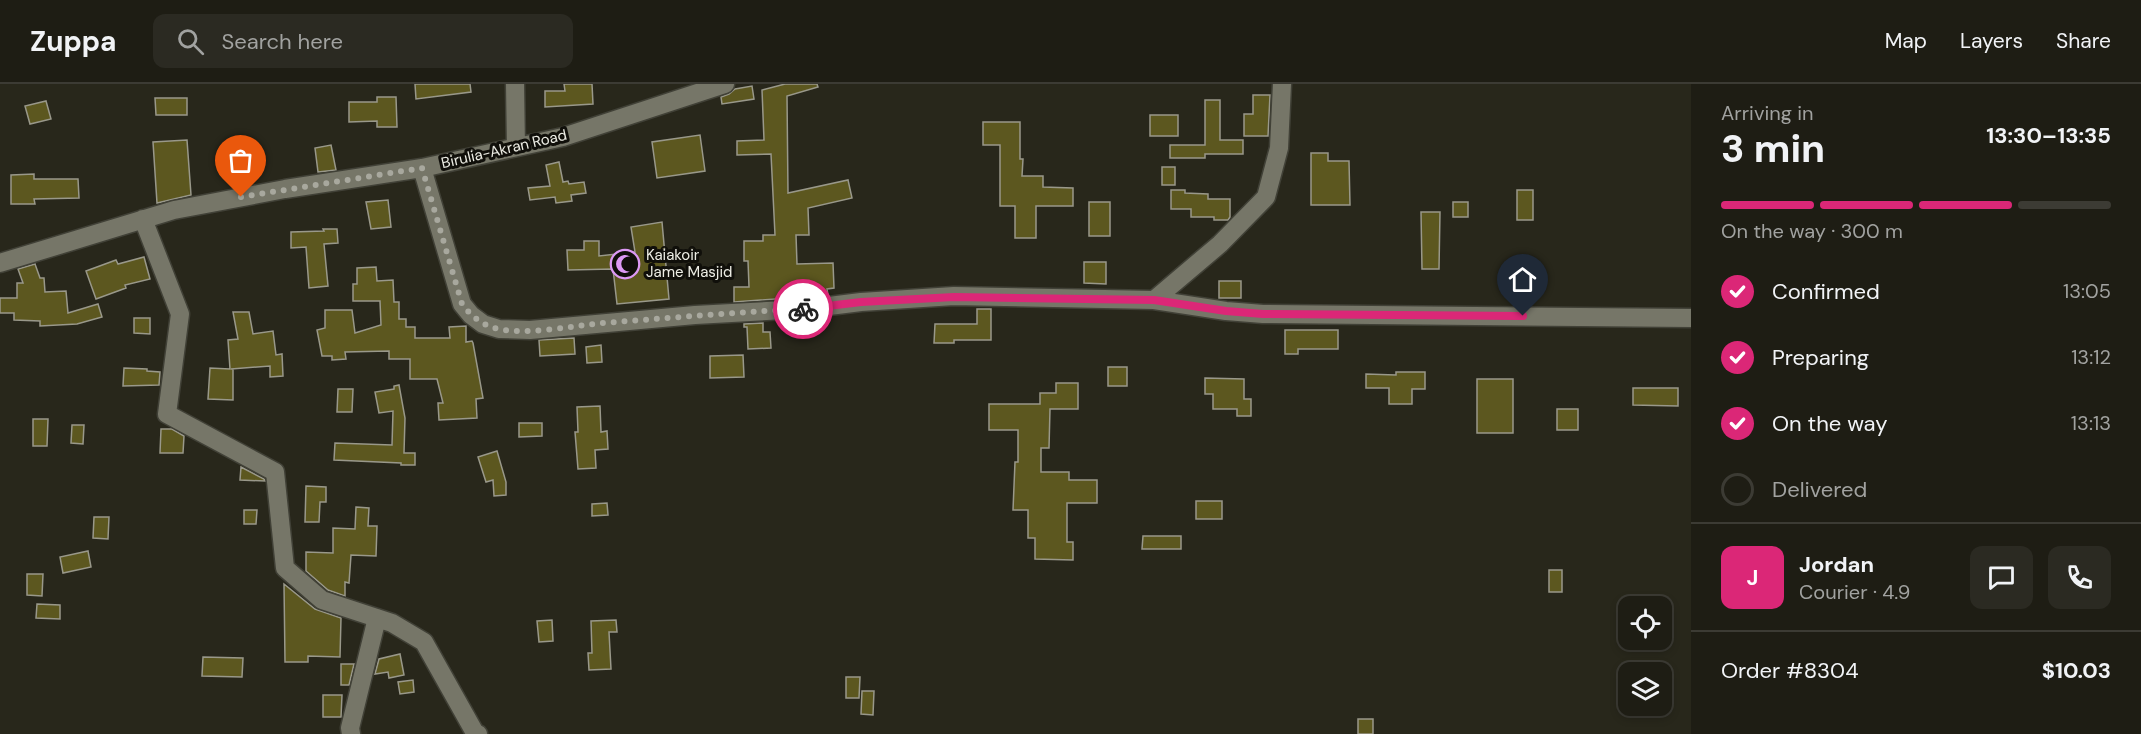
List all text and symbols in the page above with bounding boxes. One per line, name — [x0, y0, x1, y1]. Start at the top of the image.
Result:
search box — [153, 14, 573, 68]
text: Zuppa — [30, 23, 117, 60]
icon: search — [174, 25, 207, 58]
text: Search here — [222, 27, 343, 56]
text: Map — [1885, 27, 1927, 55]
text: Layers — [1960, 27, 2023, 55]
text: Share — [2056, 27, 2111, 55]
text: Arriving in — [1721, 100, 1813, 126]
text: 13:30–13:35 — [1986, 121, 2111, 150]
text: 3 min — [1721, 123, 1825, 174]
street label: Birulia-Akran Road — [439, 125, 569, 173]
pin — [215, 135, 266, 197]
icon: bag — [224, 144, 257, 177]
text: On the way · 300 m — [1721, 218, 1903, 244]
place label: Kaiakoir Jame Masjid — [646, 245, 733, 282]
mosque icon: Kaiakoir Jame Masjid — [609, 248, 641, 280]
pin — [1497, 254, 1548, 316]
icon: home — [1506, 263, 1539, 296]
icon: check — [1721, 275, 1754, 308]
text: Confirmed — [1772, 277, 1880, 306]
text: 13:05 — [2063, 278, 2111, 304]
courier — [773, 279, 833, 339]
icon: bike — [787, 293, 820, 326]
icon: check — [1721, 341, 1754, 374]
text: Preparing — [1772, 343, 1869, 372]
text: 13:12 — [2071, 344, 2111, 370]
icon: check — [1721, 407, 1754, 440]
text: On the way — [1772, 409, 1887, 438]
text: 13:13 — [2071, 410, 2111, 436]
text: Delivered — [1772, 475, 1867, 504]
button: chat — [1970, 546, 2033, 609]
button: phone — [2048, 546, 2111, 609]
text: Jordan — [1799, 550, 1874, 579]
text: J — [1747, 563, 1758, 592]
text: Courier · 4.9 — [1799, 579, 1910, 605]
map controls — [1618, 596, 1672, 716]
button: locate — [1618, 596, 1672, 650]
text: Order #8304 — [1721, 656, 1859, 685]
text: $10.03 — [2042, 656, 2111, 685]
button: layers — [1618, 662, 1672, 716]

